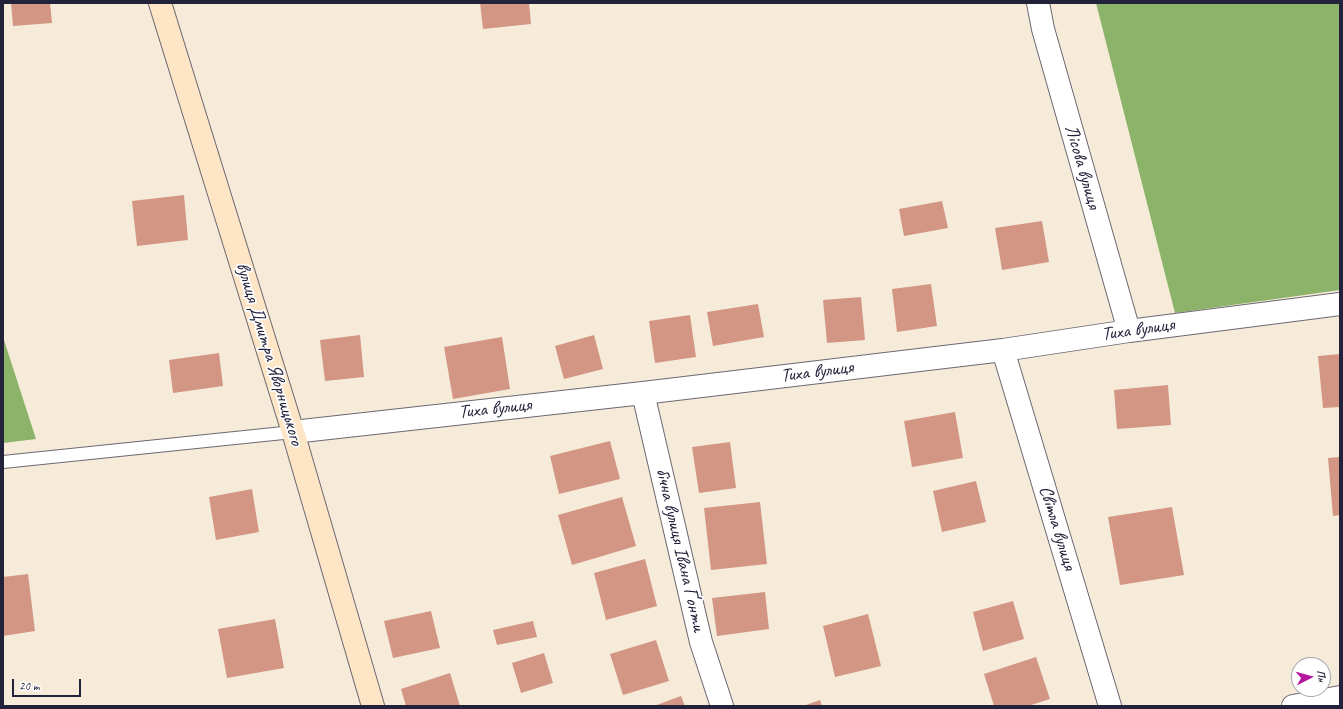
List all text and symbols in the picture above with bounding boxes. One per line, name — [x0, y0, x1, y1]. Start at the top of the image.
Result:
street label: Лісова вулиця — [1059, 122, 1105, 212]
street label: вулиця Дмитра Яворницького — [230, 260, 308, 448]
street label: Тиха вулиця — [1100, 314, 1176, 346]
street label: Тиха вулиця — [779, 356, 855, 388]
street label: Тиха вулиця — [458, 394, 532, 424]
street label: бічна вулиця Івана Ґонти — [650, 466, 710, 634]
street label: Світла вулиця — [1033, 483, 1081, 573]
north arrow — [1291, 657, 1331, 697]
text: Пн — [1314, 669, 1330, 682]
scale bar — [14, 671, 83, 697]
text: 20 m — [19, 678, 39, 694]

